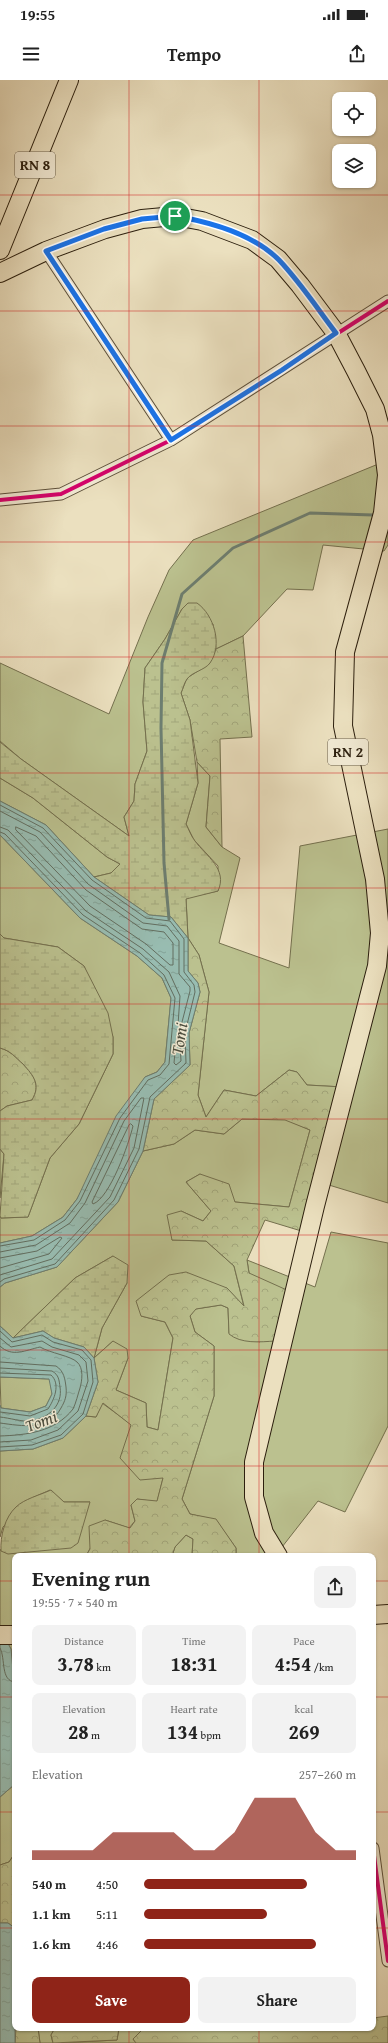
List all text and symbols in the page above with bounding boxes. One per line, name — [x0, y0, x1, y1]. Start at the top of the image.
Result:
text: 19:55 — [20, 4, 55, 25]
text: Tempo — [167, 41, 221, 68]
icon: menu — [20, 43, 42, 65]
icon: share — [346, 43, 368, 65]
map controls — [332, 92, 376, 188]
button: locate — [332, 92, 376, 136]
button: layers — [332, 144, 376, 188]
road number: RN 8 — [15, 152, 55, 178]
pin — [158, 199, 192, 233]
icon: arrive — [164, 205, 186, 227]
road number: RN 2 — [328, 739, 368, 765]
water label: Tomi — [164, 1020, 193, 1057]
water label: Tomi — [21, 1403, 61, 1438]
text: Evening run — [32, 1562, 150, 1594]
button: share — [314, 1566, 356, 1608]
text: 19:55 · 7 × 540 m — [32, 1593, 118, 1612]
text: Distance — [64, 1633, 104, 1649]
text: Time — [182, 1633, 206, 1649]
text: Pace — [293, 1633, 315, 1649]
text: 3.78 — [57, 1649, 94, 1678]
text: 18:31 — [170, 1649, 218, 1678]
text: 4:54 — [275, 1649, 311, 1678]
text: km — [94, 1659, 111, 1675]
text: /km — [311, 1659, 333, 1675]
text: Elevation — [62, 1701, 106, 1717]
text: Heart rate — [170, 1701, 218, 1717]
text: kcal — [295, 1701, 313, 1717]
text: 28 — [68, 1717, 89, 1746]
text: 134 — [167, 1717, 198, 1746]
text: 269 — [288, 1717, 320, 1746]
text: m — [89, 1727, 100, 1743]
text: bpm — [198, 1727, 221, 1743]
text: Elevation — [32, 1765, 83, 1784]
text: 257–260 m — [299, 1765, 356, 1784]
text: 540 m — [32, 1875, 66, 1894]
text: 4:50 — [96, 1875, 118, 1894]
text: 1.1 km — [32, 1905, 71, 1924]
text: 5:11 — [96, 1905, 118, 1924]
text: 1.6 km — [32, 1935, 71, 1954]
text: 4:46 — [96, 1935, 118, 1954]
button: Save — [32, 1977, 190, 2023]
button: Share — [198, 1977, 356, 2023]

